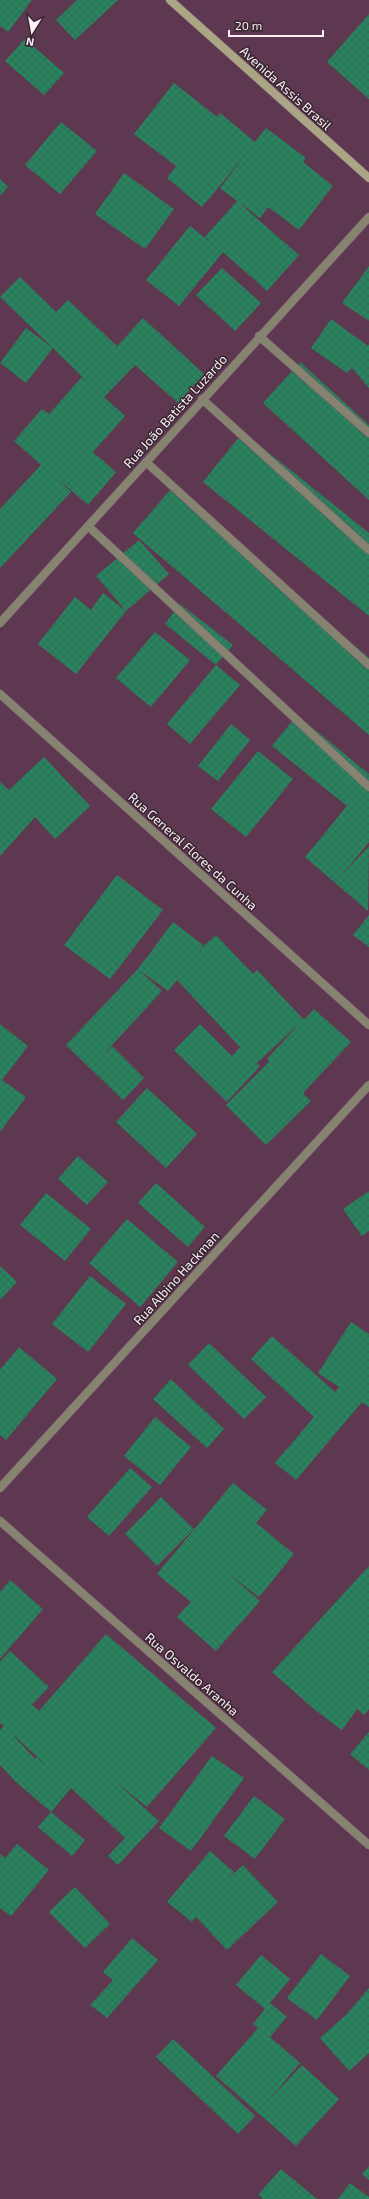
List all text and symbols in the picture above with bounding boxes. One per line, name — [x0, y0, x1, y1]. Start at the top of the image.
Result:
north arrow — [12, 12, 52, 52]
scale bar — [229, 12, 323, 38]
text: 20 m — [235, 18, 262, 32]
text: N — [25, 35, 35, 49]
street label: Avenida Assis Brasil — [237, 43, 335, 133]
street label: Rua João Batista Luzardo — [120, 351, 230, 471]
street label: Rua General Flores da Cunha — [125, 789, 261, 913]
street label: Rua Albino Hackman — [130, 1228, 222, 1328]
street label: Rua Osvaldo Aranha — [142, 1629, 242, 1719]

